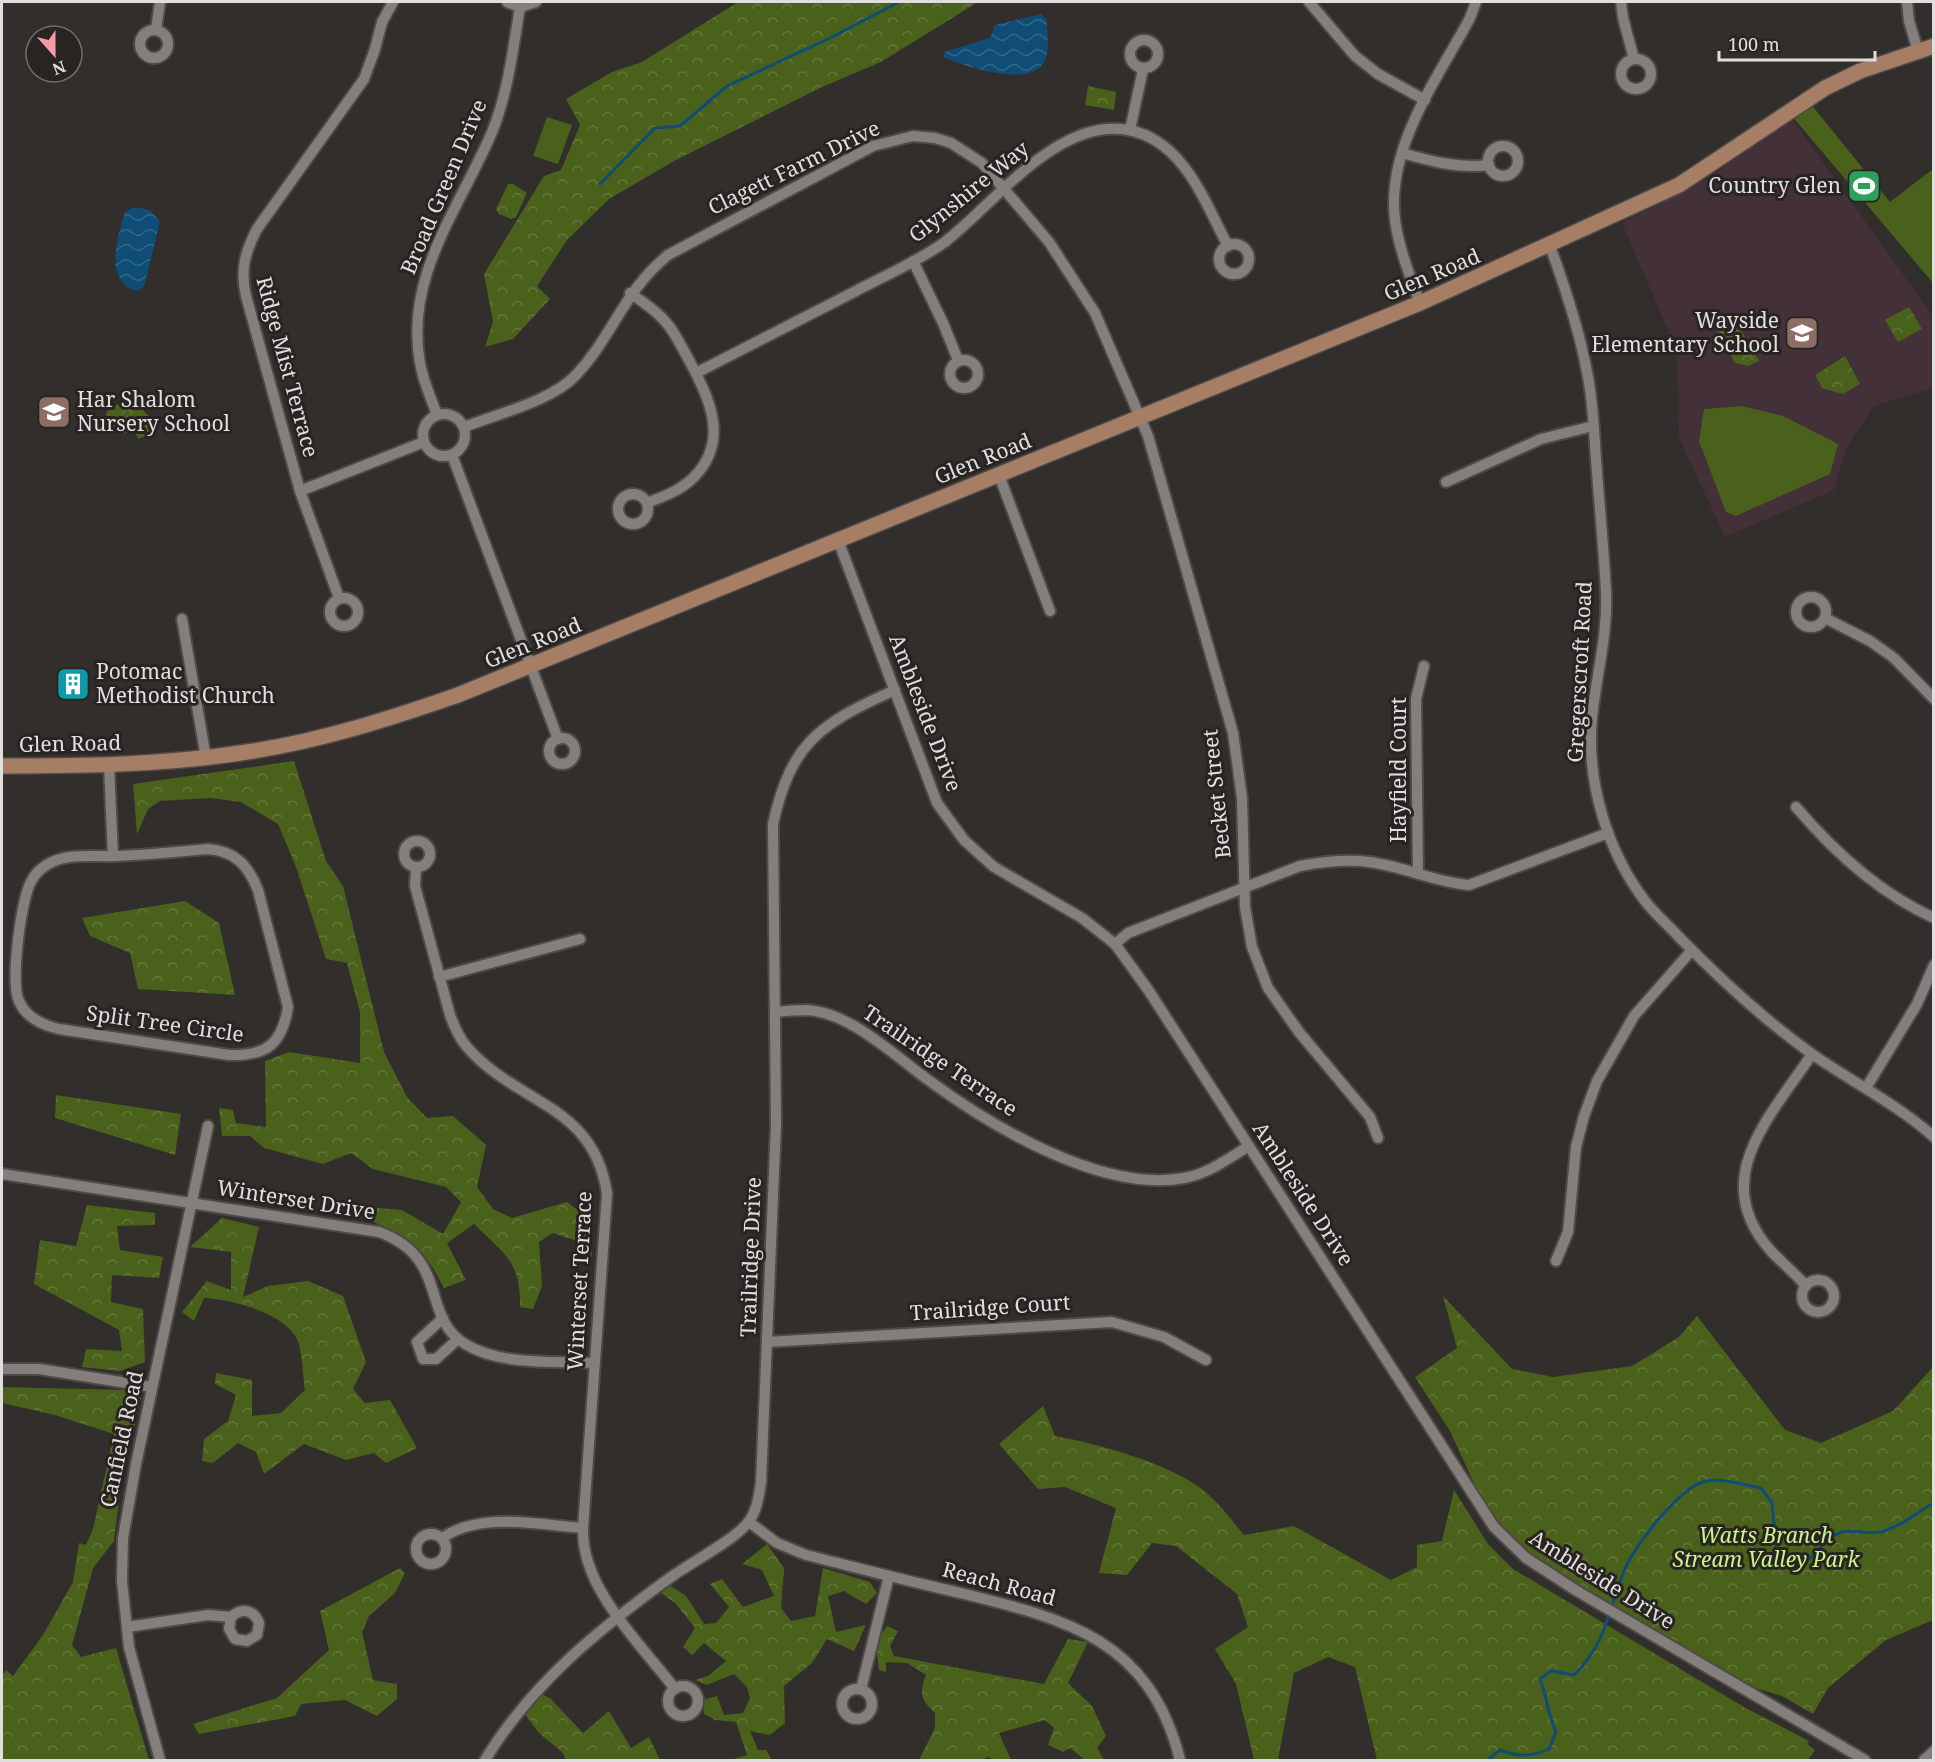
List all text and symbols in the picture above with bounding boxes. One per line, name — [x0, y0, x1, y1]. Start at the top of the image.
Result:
north arrow — [24, 24, 84, 84]
scale bar — [1719, 24, 1875, 62]
text: 100 m — [1728, 32, 1780, 56]
text: N — [49, 55, 69, 81]
street label: Broad Green Drive — [394, 95, 493, 278]
street label: Clagett Farm Drive — [703, 113, 884, 221]
street label: Glynshire Way — [903, 134, 1034, 248]
sports icon: Country Glen — [1846, 168, 1882, 204]
place label: Country Glen — [1708, 171, 1841, 199]
street label: Glen Road — [1379, 241, 1484, 307]
street label: Ridge Mist Terrace — [250, 273, 326, 460]
place label: Wayside Elementary School — [1591, 306, 1779, 358]
school or university icon: Wayside Elementary School — [1784, 315, 1820, 351]
place label: Har Shalom Nursery School — [77, 385, 230, 437]
school or university icon: Har Shalom Nursery School — [36, 394, 72, 430]
street label: Glen Road — [930, 426, 1035, 490]
street label: Gregerscroft Road — [1560, 580, 1598, 763]
street label: Glen Road — [480, 610, 585, 674]
street label: Ambleside Drive — [883, 630, 969, 795]
place label: Potomac Methodist Church — [96, 657, 275, 709]
building icon: Potomac Methodist Church — [55, 666, 91, 702]
street label: Hayfield Court — [1384, 697, 1412, 843]
street label: Glen Road — [19, 728, 121, 758]
street label: Becket Street — [1195, 728, 1237, 860]
street label: Split Tree Circle — [85, 998, 246, 1048]
street label: Trailridge Terrace — [858, 998, 1023, 1122]
street label: Ambleside Drive — [1247, 1116, 1361, 1271]
street label: Winterset Drive — [215, 1173, 377, 1225]
street label: Trailridge Drive — [733, 1176, 767, 1337]
street label: Winterset Terrace — [560, 1190, 598, 1372]
street label: Trailridge Court — [909, 1287, 1071, 1327]
street label: Canfield Road — [93, 1368, 149, 1510]
park label: Watts Branch Stream Valley Park — [1672, 1521, 1861, 1573]
street label: Ambleside Drive — [1525, 1523, 1680, 1635]
street label: Reach Road — [939, 1554, 1059, 1612]

